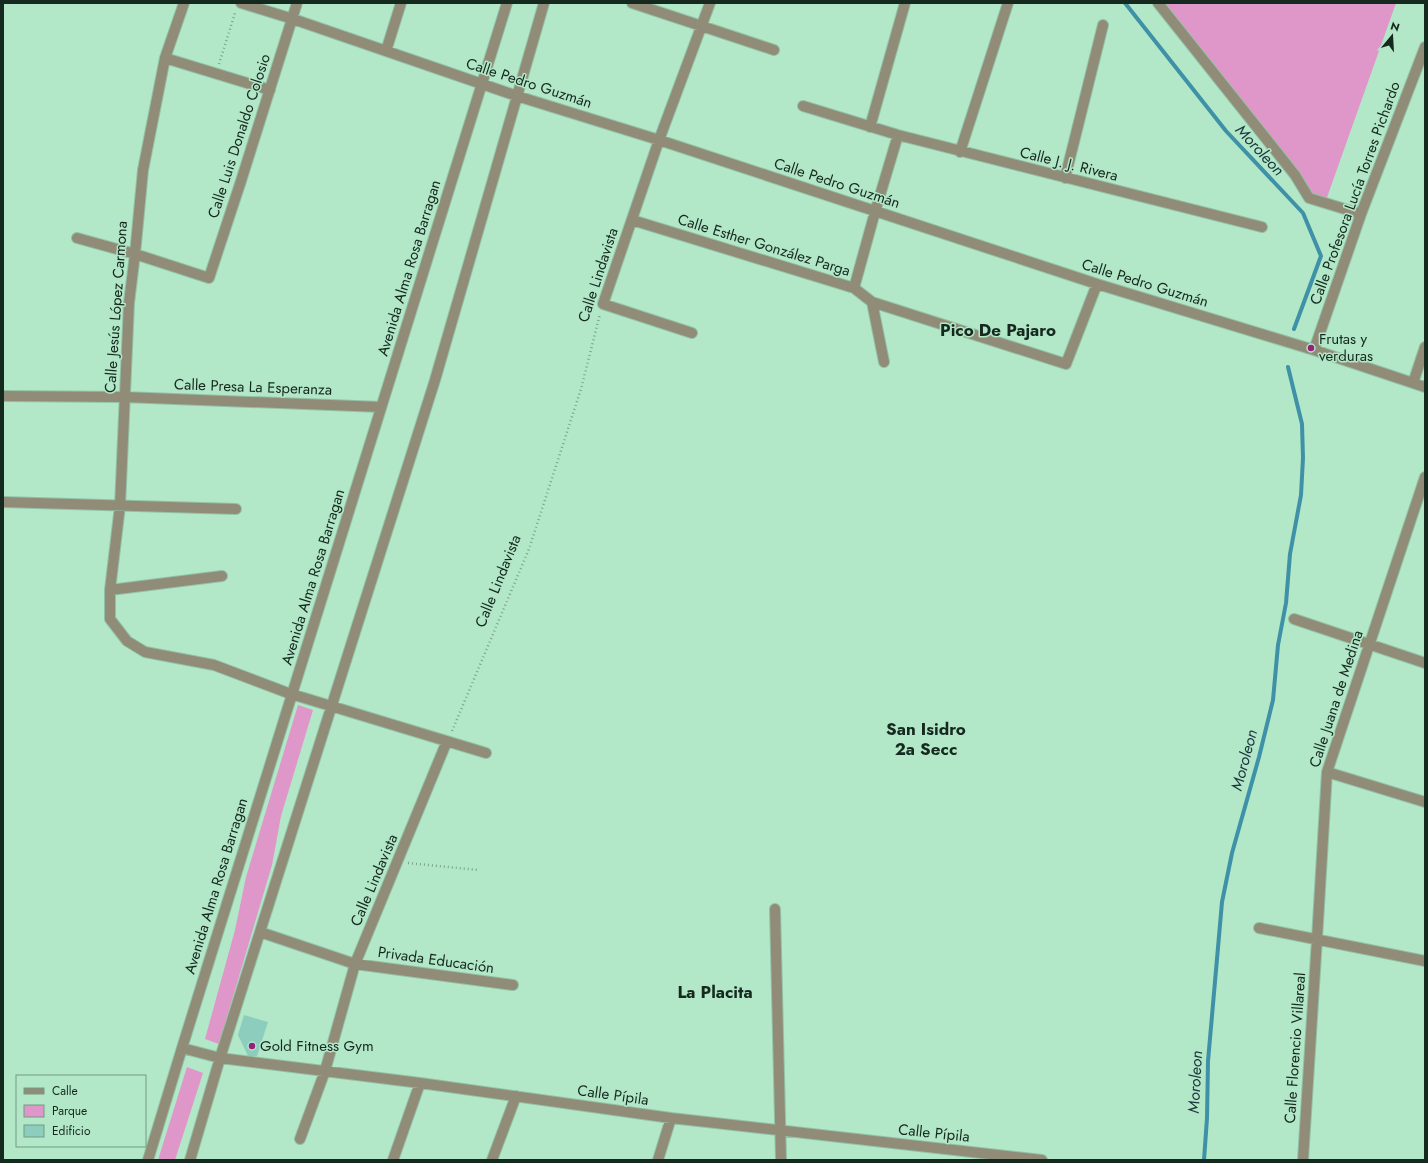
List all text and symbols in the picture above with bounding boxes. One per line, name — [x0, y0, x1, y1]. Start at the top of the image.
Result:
north arrow — [1372, 16, 1412, 56]
text: N — [1388, 18, 1402, 35]
street label: Calle Luis Donaldo Colosio — [202, 51, 276, 221]
street label: Calle Pedro Guzmán — [463, 52, 595, 114]
street label: Calle Profesora Lucía Torres Pichardo — [1304, 78, 1406, 308]
water label: Moroleon — [1230, 119, 1290, 181]
street label: Calle J. J. Rivera — [1018, 141, 1120, 187]
street label: Calle Pedro Guzmán — [771, 152, 903, 214]
street label: Avenida Alma Rosa Barragan — [372, 177, 446, 359]
street label: Calle Esther González Parga — [675, 208, 853, 282]
street label: Calle Jesús López Carmona — [99, 220, 133, 394]
street label: Calle Lindavista — [572, 225, 624, 325]
street label: Calle Pedro Guzmán — [1079, 253, 1211, 313]
district label: Pico De Pajaro — [940, 318, 1056, 342]
place label: Frutas y verduras — [1319, 328, 1373, 367]
marker: Frutas y verduras — [1306, 343, 1316, 353]
street label: Calle Presa La Esperanza — [174, 373, 332, 401]
street label: Avenida Alma Rosa Barragan — [276, 486, 350, 668]
street label: Calle Lindavista — [469, 531, 527, 631]
street label: Calle Juana de Medina — [1303, 628, 1369, 770]
district label: San Isidro 2a Secc — [886, 717, 966, 761]
water label: Moroleon — [1225, 727, 1263, 793]
street label: Avenida Alma Rosa Barragan — [179, 795, 253, 977]
street label: Calle Lindavista — [345, 831, 403, 929]
street label: Privada Educación — [376, 941, 496, 979]
street label: Calle Florencio Villareal — [1279, 972, 1311, 1124]
district label: La Placita — [677, 980, 753, 1004]
place label: Gold Fitness Gym — [260, 1035, 374, 1057]
marker: Gold Fitness Gym — [247, 1041, 257, 1051]
water label: Moroleon — [1182, 1050, 1208, 1114]
legend — [16, 1075, 146, 1147]
street label: Calle Pípila — [576, 1079, 650, 1111]
text: Calle — [52, 1082, 78, 1100]
text: Parque — [52, 1102, 87, 1120]
street label: Calle Pípila — [897, 1118, 971, 1148]
text: Edificio — [52, 1122, 91, 1140]

